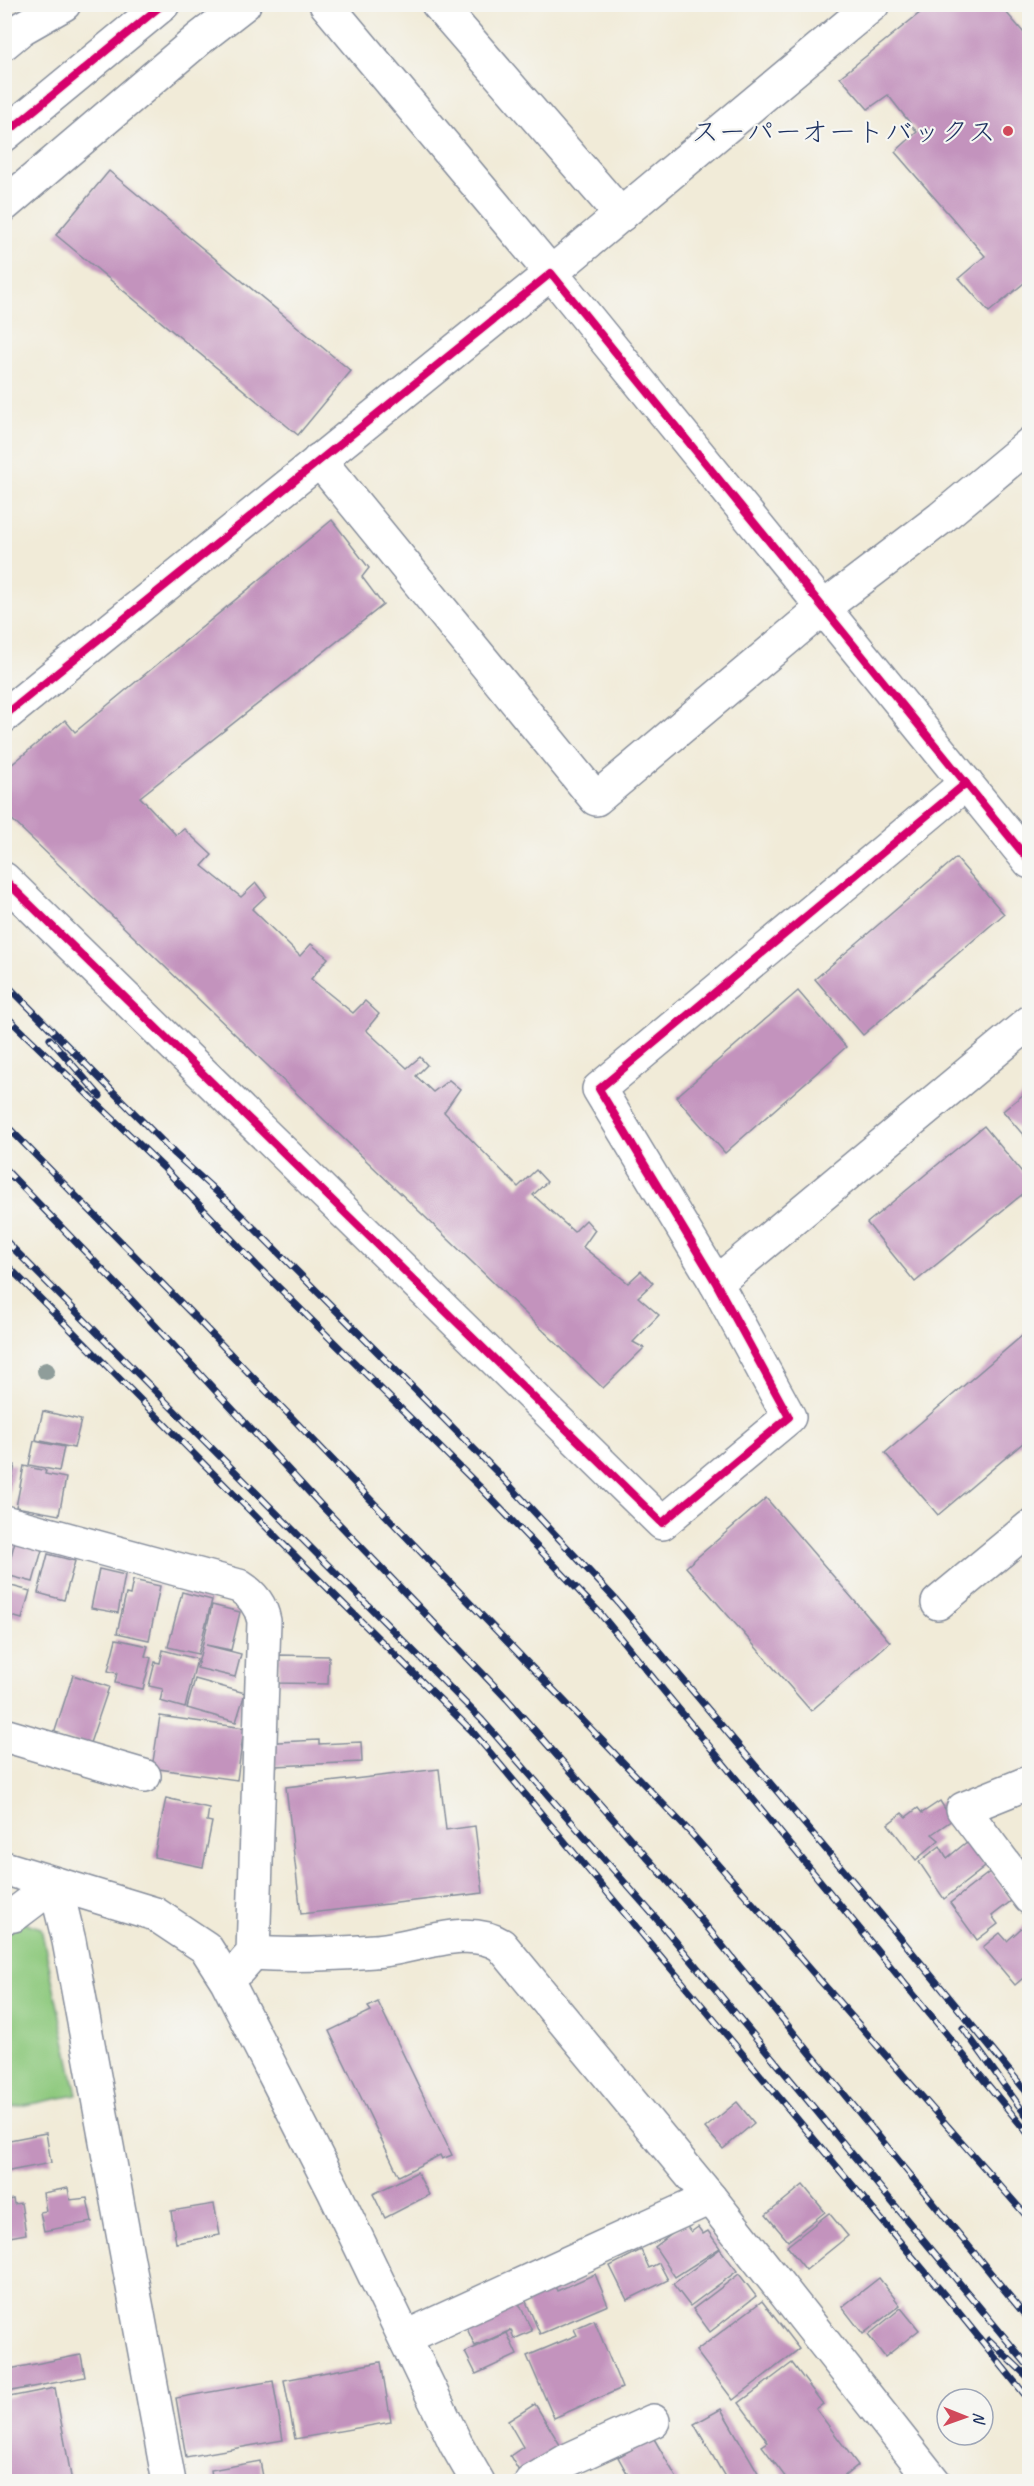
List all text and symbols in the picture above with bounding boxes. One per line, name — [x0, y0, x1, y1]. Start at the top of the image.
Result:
place label: スーパーオートバックス — [691, 114, 996, 149]
marker: スーパーオートバックス — [1001, 124, 1015, 138]
north arrow — [935, 2387, 995, 2447]
text: N — [969, 2412, 989, 2425]

